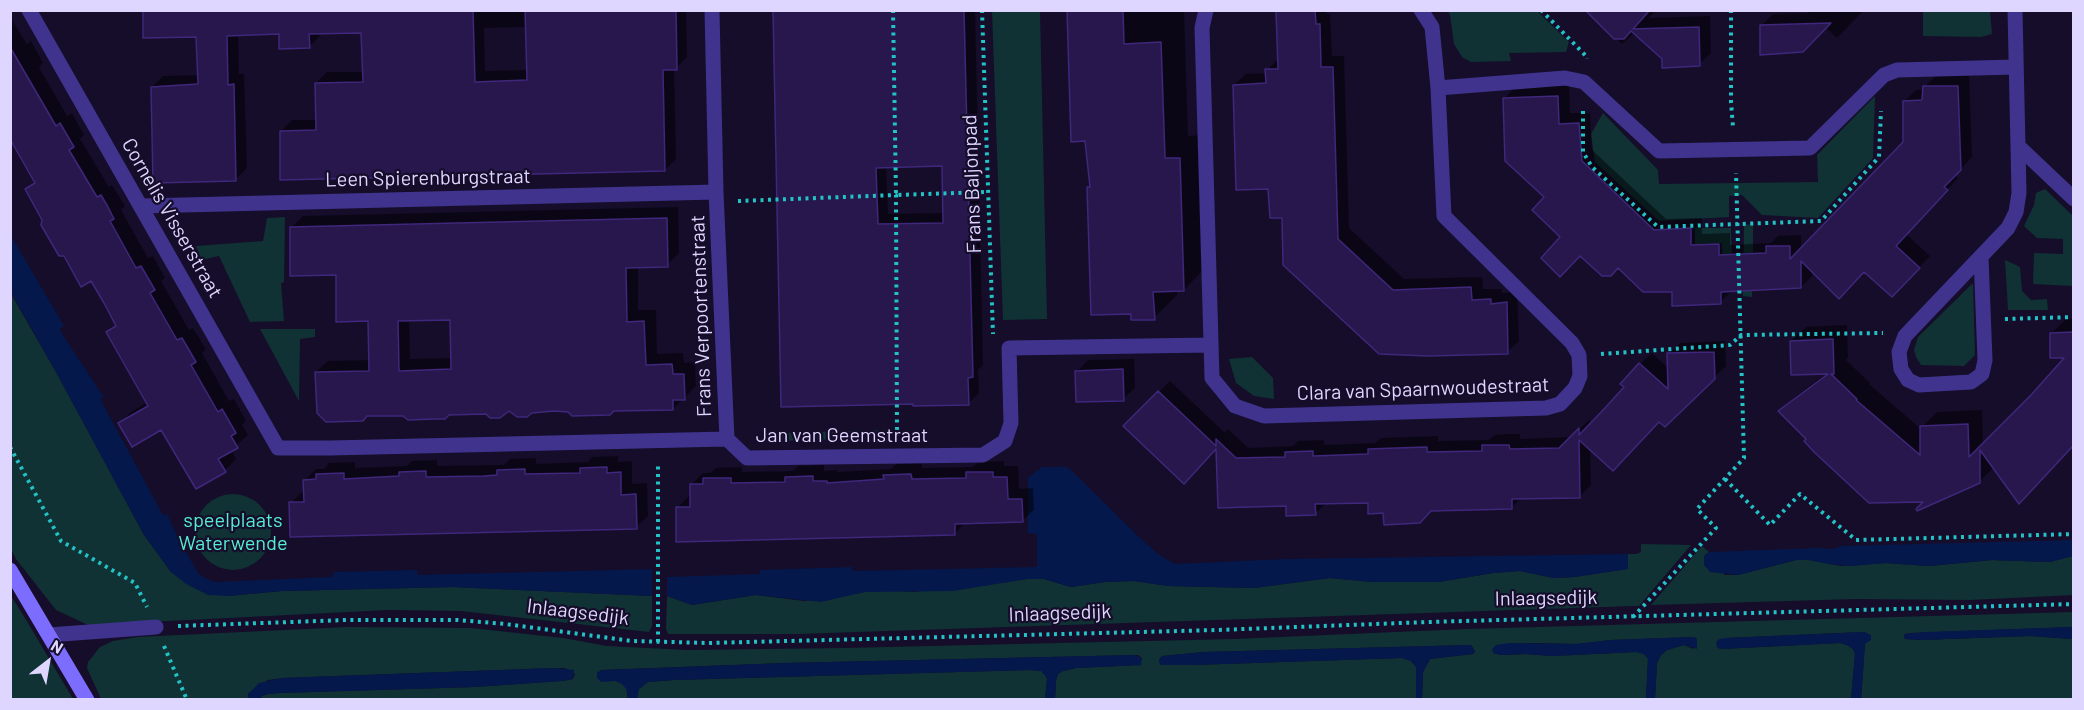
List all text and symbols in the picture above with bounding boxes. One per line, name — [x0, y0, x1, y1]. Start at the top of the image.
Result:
street label: Frans Baljonpad — [958, 114, 986, 254]
street label: Cornelis Visserstraat — [117, 134, 227, 302]
street label: Leen Spierenburgstraat — [325, 164, 531, 192]
street label: Frans Verpoortenstraat — [685, 215, 717, 417]
street label: Clara van Spaarnwoudestraat — [1296, 373, 1550, 405]
street label: Jan van Geemstraat — [756, 423, 928, 447]
park label: speelplaats Waterwende — [178, 508, 288, 555]
street label: Inlaagsedijk — [1494, 585, 1598, 611]
street label: Inlaagsedijk — [526, 594, 630, 630]
street label: Inlaagsedijk — [1008, 599, 1112, 627]
north arrow — [18, 632, 78, 692]
text: N — [48, 635, 67, 657]

